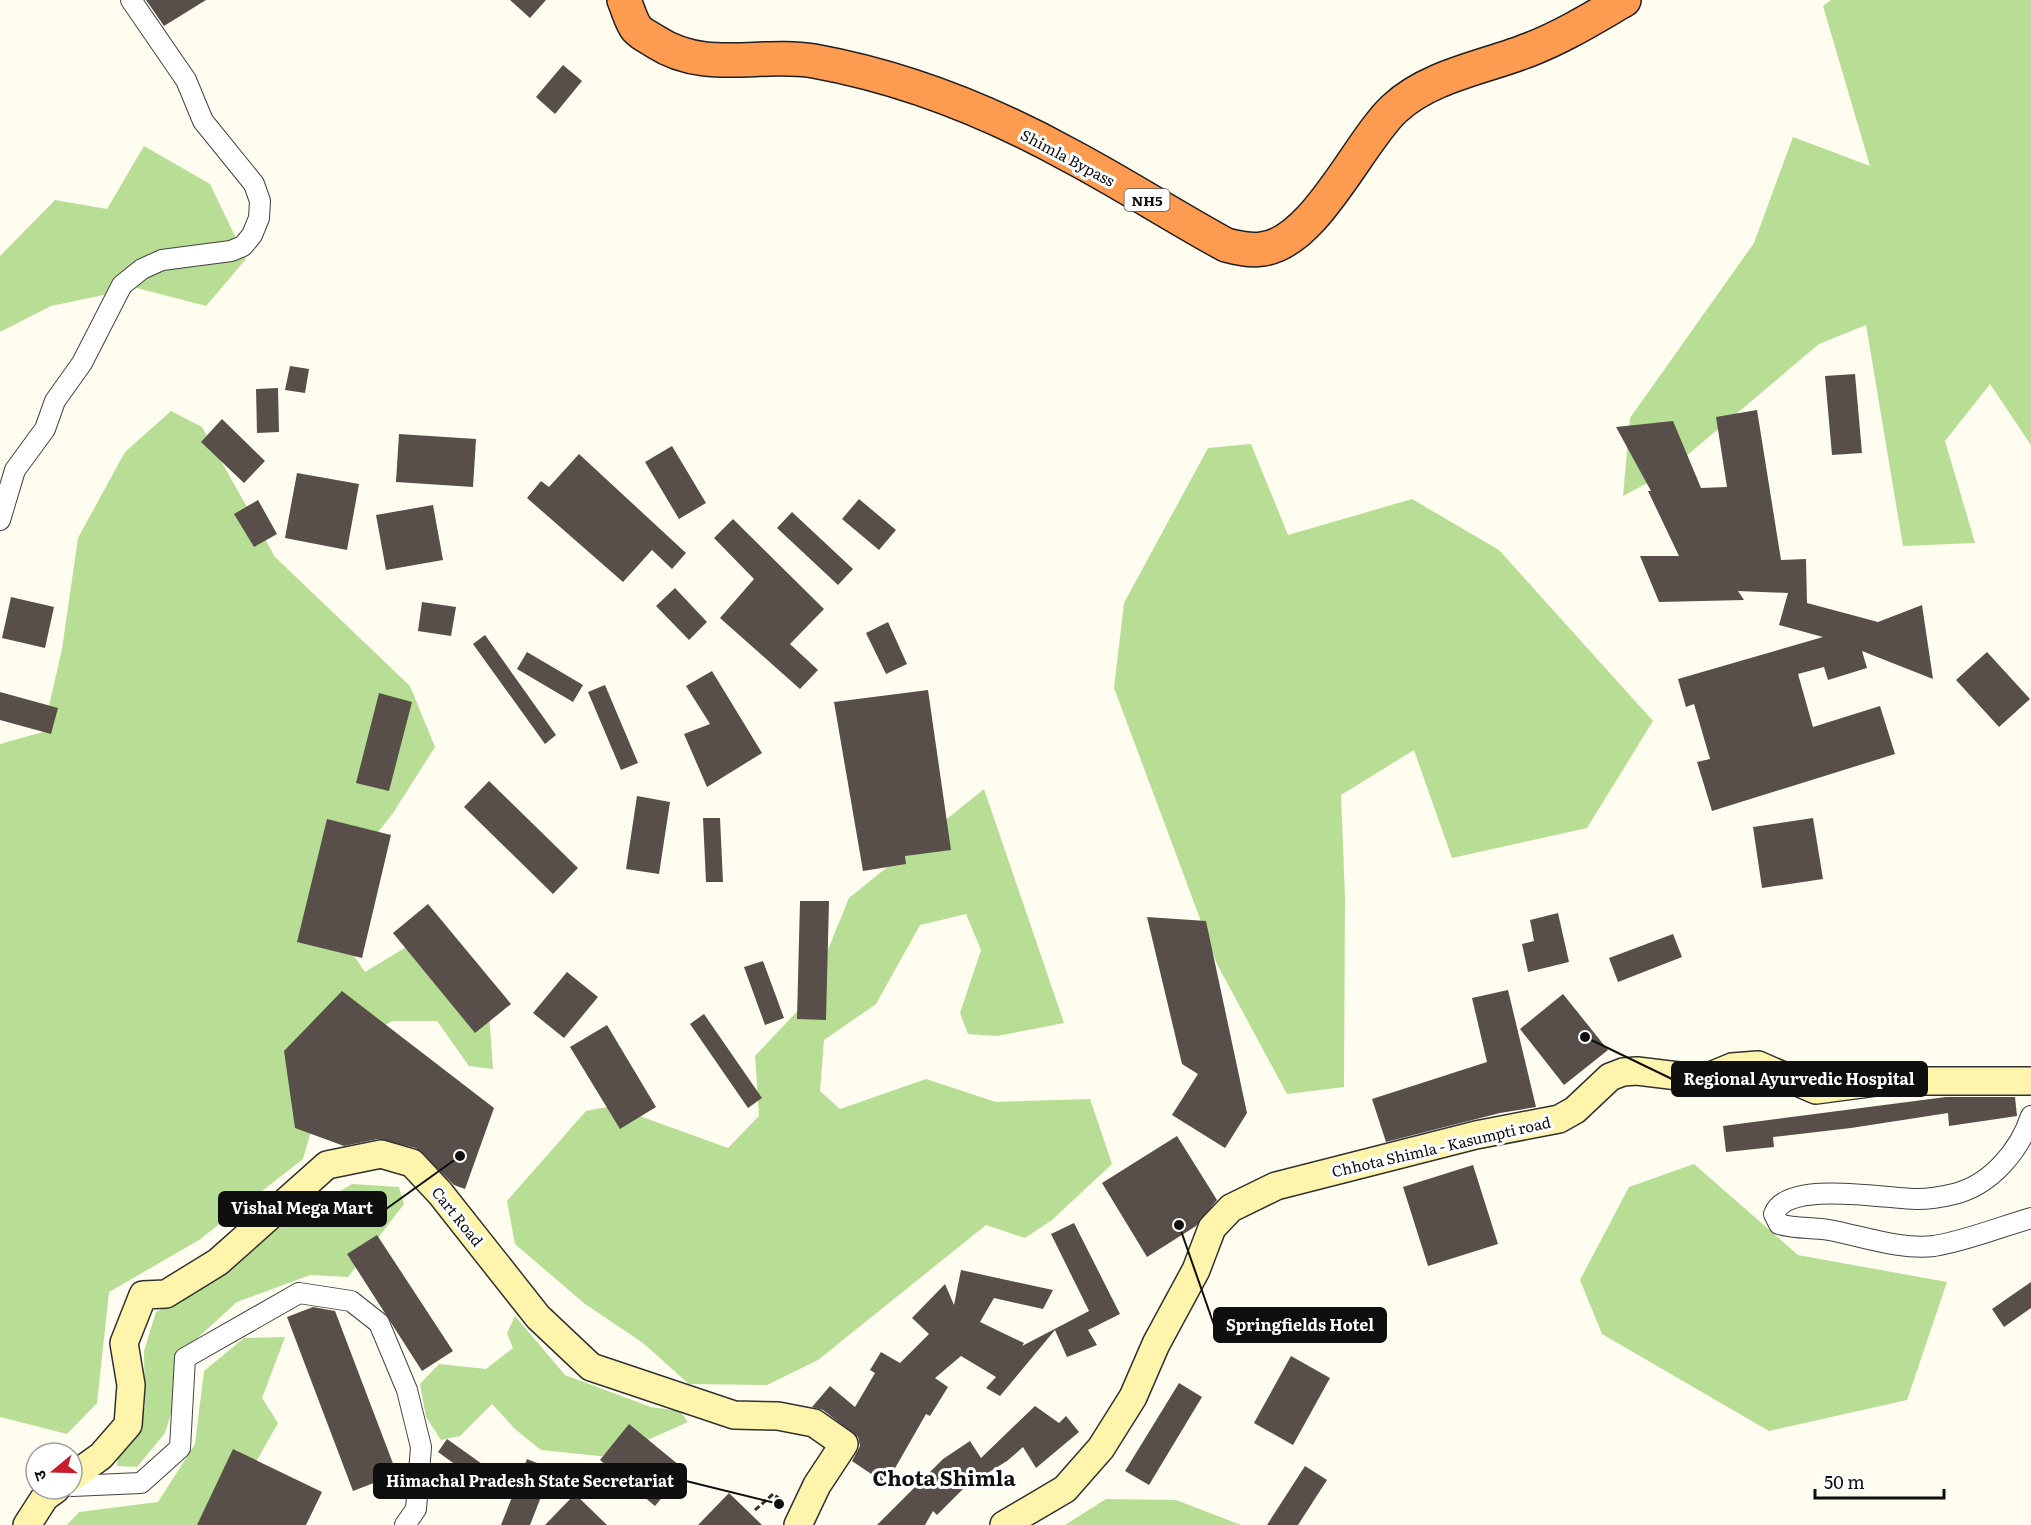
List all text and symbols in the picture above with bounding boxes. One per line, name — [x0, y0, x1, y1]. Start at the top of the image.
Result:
street label: Shimla Bypass — [1017, 123, 1119, 192]
road number: NH5 — [1124, 189, 1170, 211]
callout: Regional Ayurvedic Hospital — [1672, 1062, 1927, 1096]
text: Regional Ayurvedic Hospital — [1683, 1066, 1915, 1090]
street label: Chhota Shimla - Kasumpti road — [1329, 1110, 1553, 1182]
street label: Cart Road — [427, 1181, 489, 1251]
callout: Vishal Mega Mart — [219, 1192, 386, 1226]
text: Vishal Mega Mart — [231, 1195, 373, 1219]
callout: Springfields Hotel — [1214, 1308, 1386, 1342]
text: Springfields Hotel — [1226, 1312, 1374, 1336]
north arrow — [24, 1441, 84, 1501]
district label: Chota Shimla — [872, 1461, 1016, 1492]
scale bar — [1815, 1462, 1944, 1500]
callout: Himachal Pradesh State Secretariat — [374, 1464, 686, 1498]
text: उ — [26, 1467, 52, 1485]
text: Himachal Pradesh State Secretariat — [386, 1468, 674, 1492]
text: 50 m — [1824, 1468, 1865, 1495]

